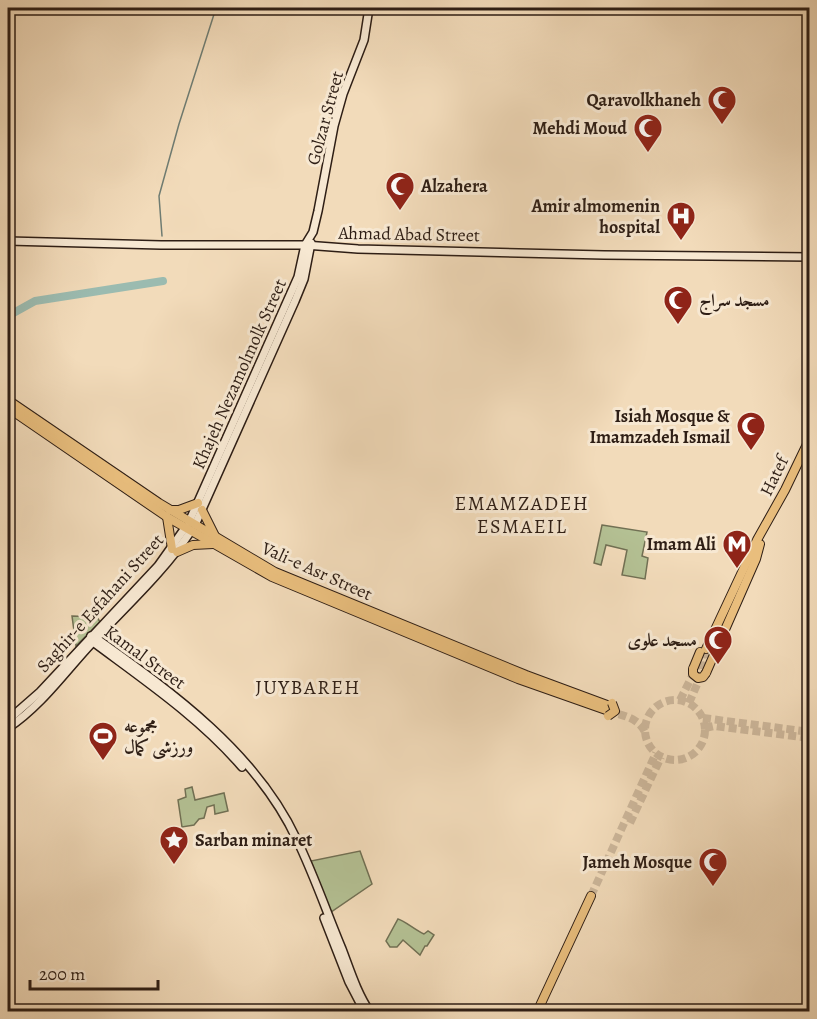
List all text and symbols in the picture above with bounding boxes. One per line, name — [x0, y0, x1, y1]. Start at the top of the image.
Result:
street label: Golzar Street — [301, 68, 349, 168]
mosque icon: Qaravolkhaneh — [706, 84, 738, 126]
place label: Qaravolkhaneh — [586, 88, 701, 112]
mosque icon: Mehdi Moud — [632, 112, 664, 154]
place label: Mehdi Moud — [532, 116, 627, 140]
mosque icon: Alzahera — [384, 170, 416, 212]
place label: Alzahera — [420, 174, 488, 198]
place label: Amir almomenin hospital — [531, 194, 660, 239]
hospital icon: Amir almomenin hospital — [665, 200, 697, 242]
street label: Ahmad Abad Street — [337, 221, 480, 247]
street label: Khajeh Nezamolmolk Street — [186, 275, 292, 473]
mosque icon: مسجد سراج — [662, 284, 694, 326]
place label: مسجد سراج — [699, 288, 769, 316]
place label: Isiah Mosque & Imamzadeh Ismail — [589, 404, 730, 449]
mosque icon: Isiah Mosque & Imamzadeh Ismail — [735, 410, 767, 452]
street label: Hatef — [754, 449, 795, 500]
district label: EMAMZADEH ESMAEIL — [455, 490, 589, 540]
street label: Saghir-e Esfahani Street — [31, 528, 169, 678]
metro station icon: Imam Ali — [721, 528, 753, 570]
place label: Imam Ali — [646, 532, 716, 556]
street label: Vali-e Asr Street — [257, 536, 376, 606]
street label: Kamal Street — [99, 619, 191, 695]
mosque icon: مسجد علوی — [702, 624, 734, 666]
place label: مسجد علوی — [627, 628, 697, 652]
district label: JUYBAREH — [255, 674, 361, 701]
place label: مجموعه ورزشی کمال — [124, 714, 193, 760]
sports icon: مجموعه ورزشی کمال — [87, 720, 119, 762]
place icon: Sarban minaret — [158, 824, 190, 866]
place label: Sarban minaret — [195, 828, 312, 852]
mosque icon: Jameh Mosque — [697, 846, 729, 888]
place label: Jameh Mosque — [583, 850, 692, 874]
scale bar — [30, 953, 158, 991]
text: 200 m — [39, 962, 85, 986]

